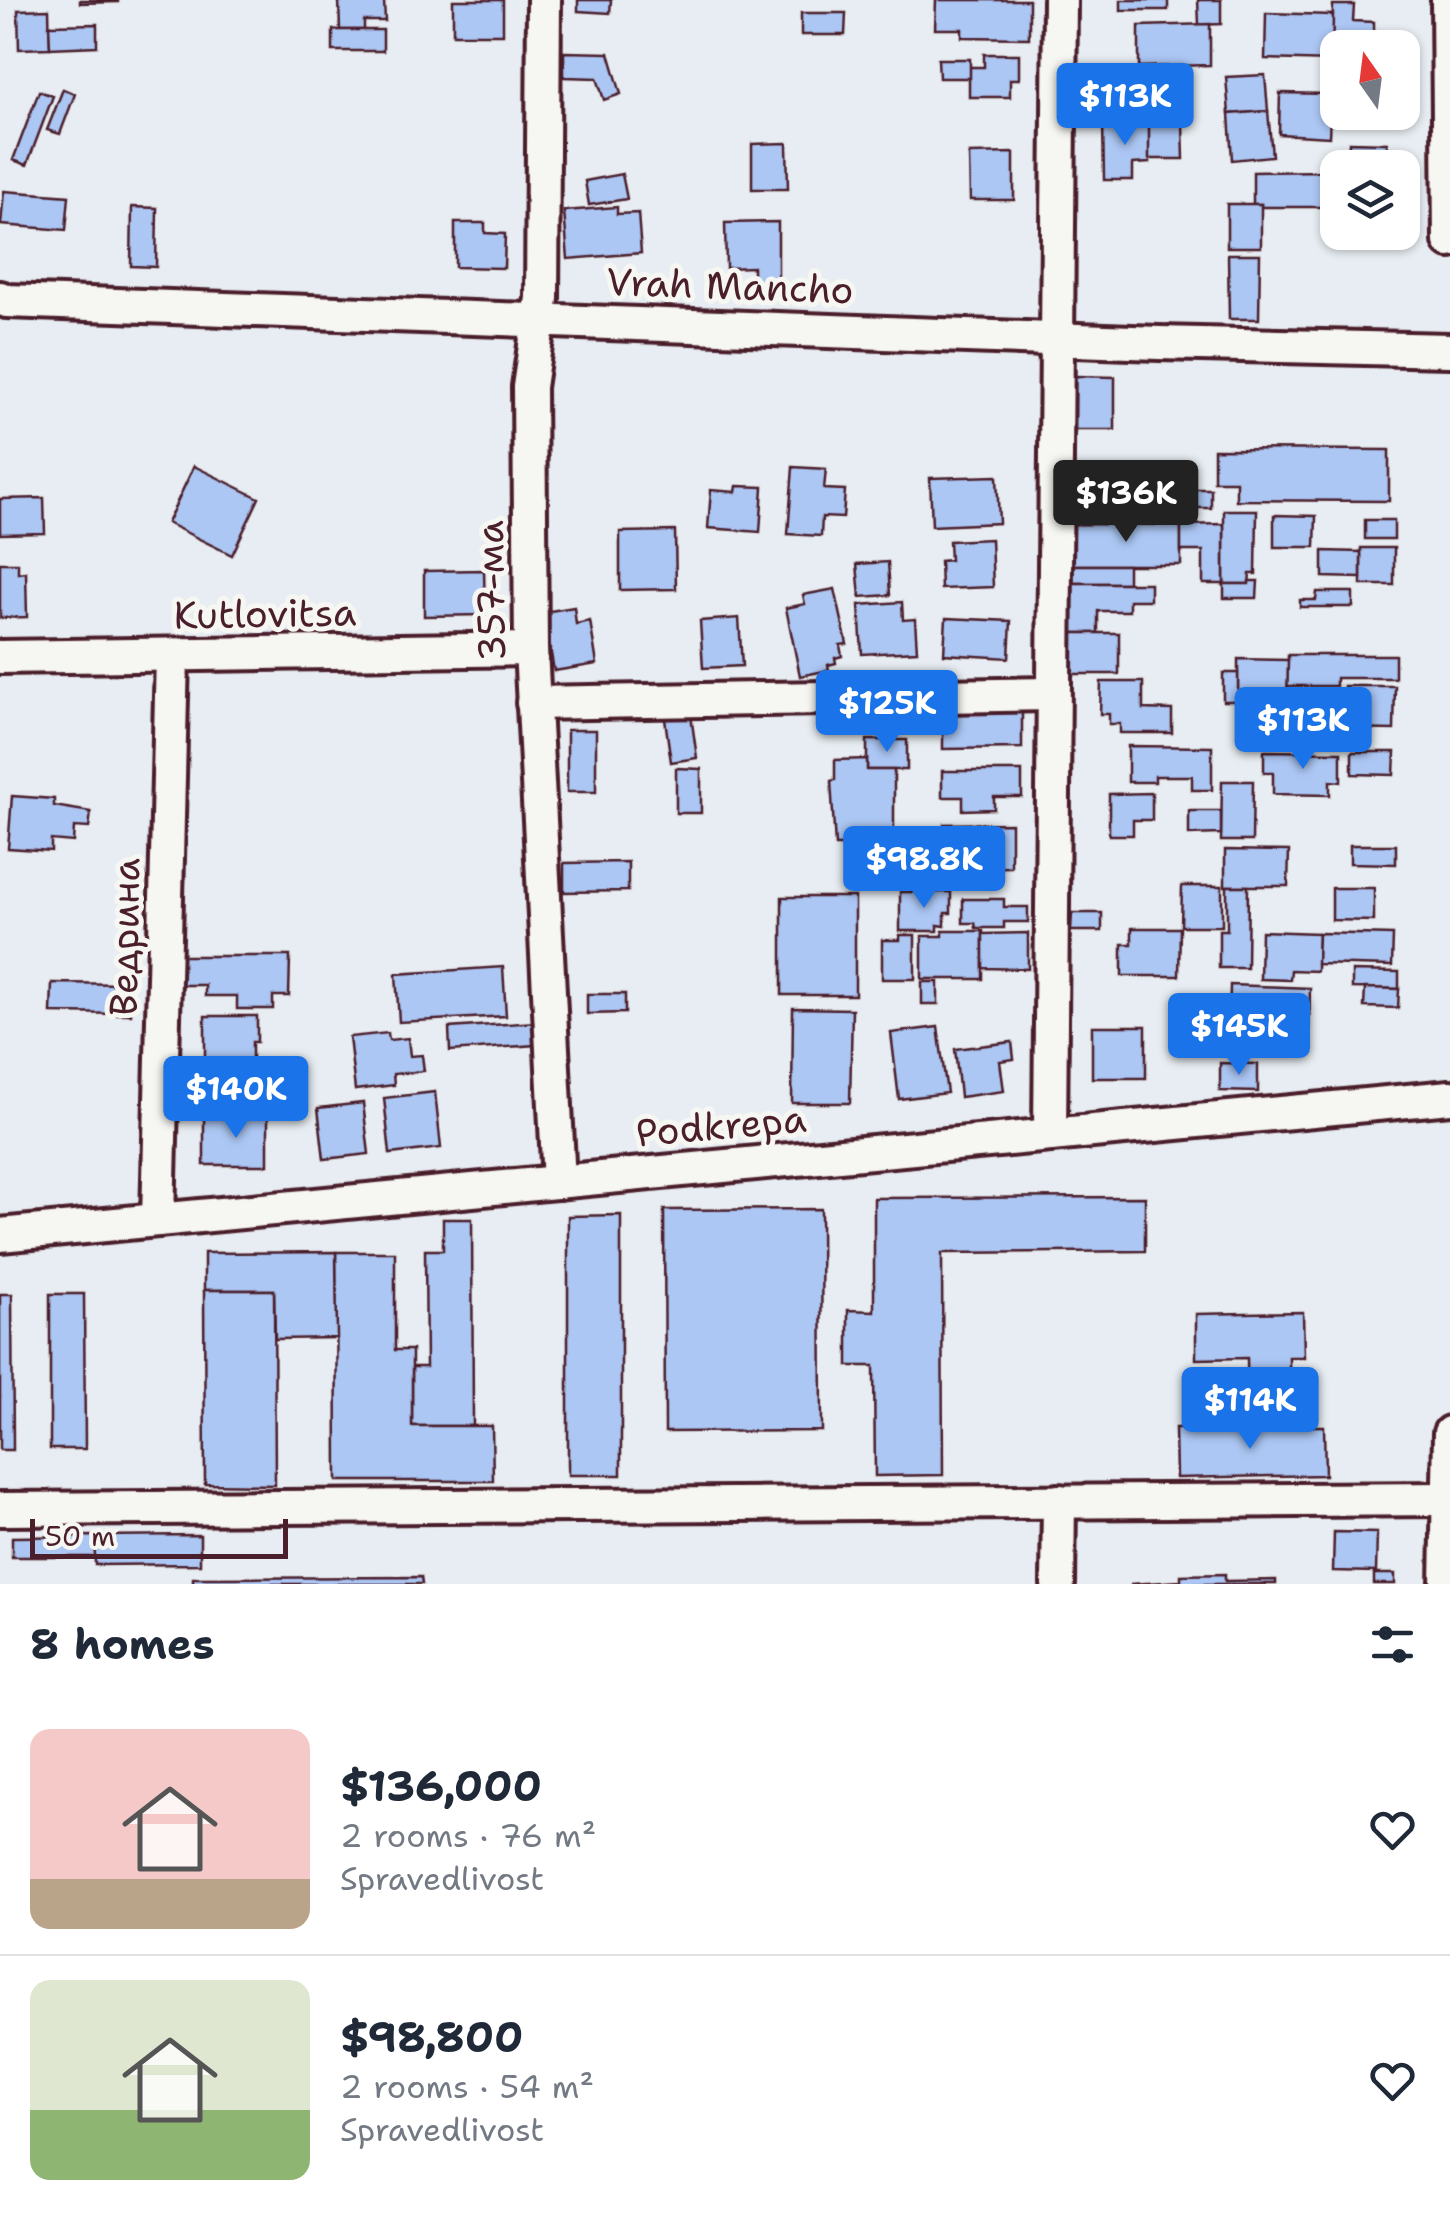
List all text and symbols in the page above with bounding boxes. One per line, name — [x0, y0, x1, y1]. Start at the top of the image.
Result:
north arrow — [1320, 30, 1420, 130]
map controls — [1320, 30, 1420, 250]
pin: $113K — [1055, 63, 1195, 148]
text: $113K — [1079, 74, 1171, 117]
button: layers — [1320, 150, 1420, 250]
street label: Vrah Mancho — [606, 256, 854, 315]
pin: $136K — [1056, 460, 1196, 545]
text: $136K — [1075, 471, 1177, 514]
street label: 357-ма — [464, 520, 517, 662]
street label: Kutlovitsa — [173, 586, 357, 641]
pin: $125K — [817, 670, 957, 755]
text: $125K — [838, 681, 936, 724]
pin: $113K — [1233, 687, 1373, 772]
text: $113K — [1257, 698, 1349, 741]
pin: $98.8K — [843, 826, 1005, 911]
text: $98.8K — [865, 837, 983, 880]
street label: Ведрина — [98, 857, 151, 1017]
pin: $145K — [1169, 993, 1309, 1078]
text: $145K — [1190, 1004, 1288, 1047]
pin: $140K — [166, 1056, 306, 1141]
text: $140K — [185, 1067, 287, 1110]
street label: Podkrepa — [634, 1093, 809, 1158]
pin: $114K — [1180, 1367, 1320, 1452]
text: $114K — [1204, 1378, 1296, 1421]
scale bar — [30, 1514, 288, 1558]
text: 50 m — [45, 1517, 115, 1555]
text: 8 homes — [30, 1616, 215, 1672]
icon: filters — [1365, 1617, 1420, 1672]
text: $136,000 — [340, 1758, 542, 1814]
icon: home — [110, 1769, 230, 1889]
icon: heart — [1365, 1802, 1420, 1857]
text: 2 rooms · 76 m² — [340, 1814, 596, 1857]
text: Spravedlivost — [340, 1857, 544, 1900]
text: $98,800 — [340, 2009, 524, 2065]
icon: home — [110, 2020, 230, 2140]
icon: heart — [1365, 2053, 1420, 2108]
text: 2 rooms · 54 m² — [340, 2065, 594, 2108]
text: Spravedlivost — [340, 2108, 544, 2151]

